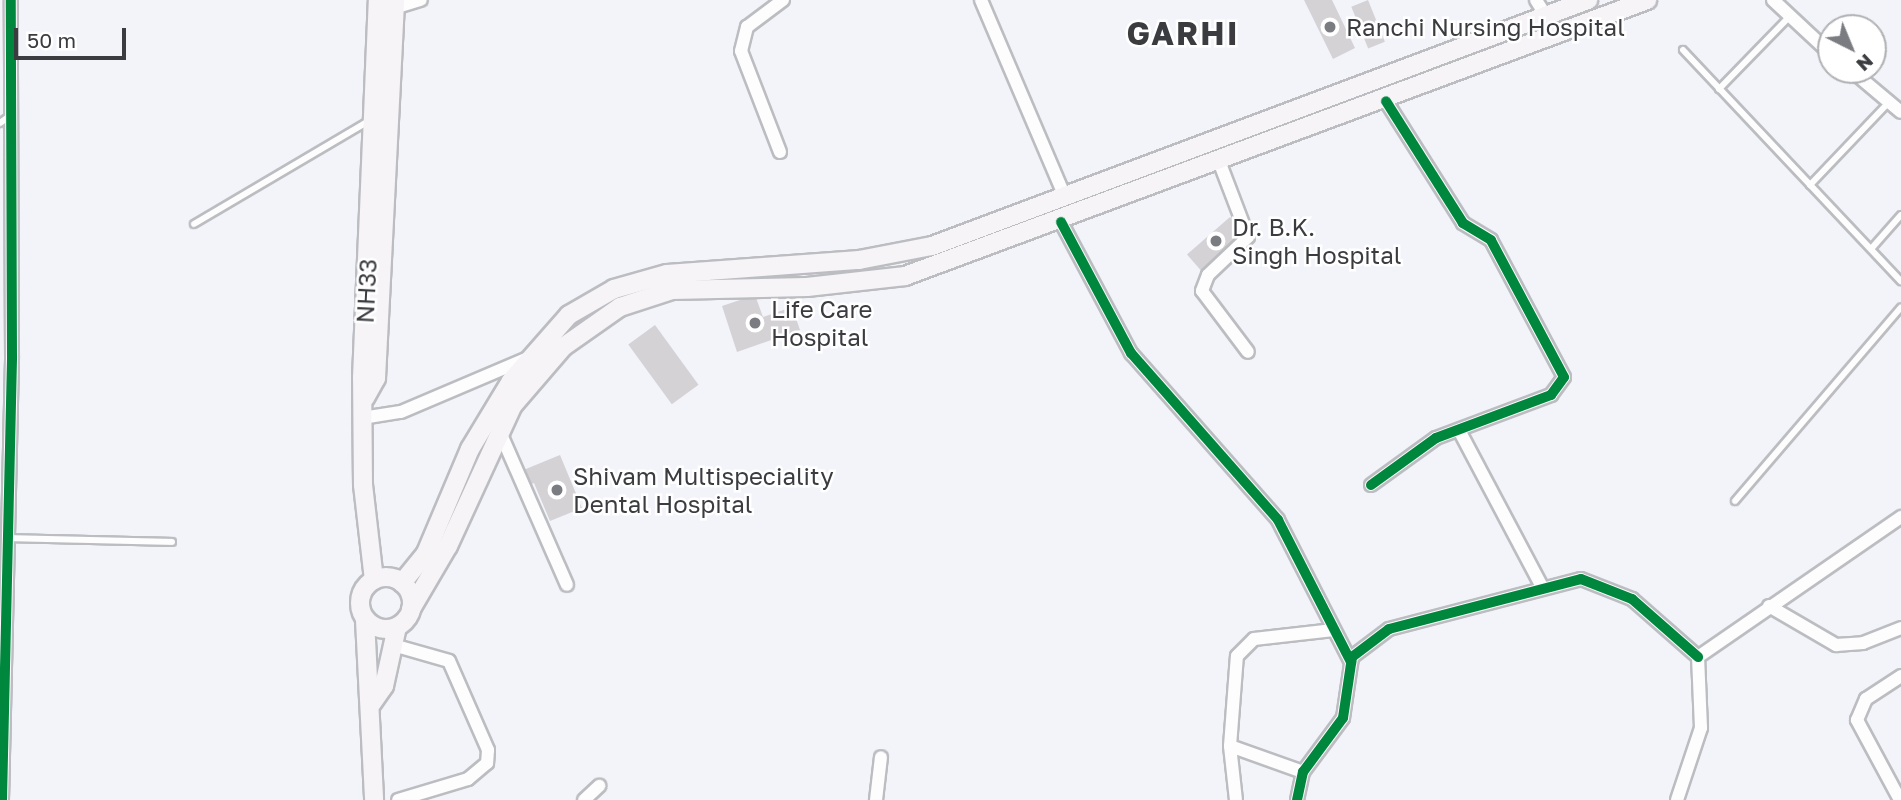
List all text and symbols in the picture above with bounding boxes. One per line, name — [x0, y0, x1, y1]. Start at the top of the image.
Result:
place label: Ranchi Nursing Hospital — [1346, 13, 1625, 41]
scale bar — [18, 14, 130, 58]
district label: GARHI — [1127, 14, 1239, 52]
north arrow — [1817, 14, 1887, 84]
marker: Ranchi Nursing Hospital — [1320, 17, 1340, 37]
text: 50 m — [27, 27, 76, 53]
text: N — [1852, 50, 1878, 77]
place label: Dr. B.K. Singh Hospital — [1232, 213, 1401, 269]
marker: Dr. B.K. Singh Hospital — [1206, 231, 1226, 251]
street label: NH33 — [350, 258, 382, 324]
place label: Life Care Hospital — [771, 295, 872, 351]
marker: Life Care Hospital — [745, 313, 765, 333]
place label: Shivam Multispeciality Dental Hospital — [573, 462, 834, 518]
marker: Shivam Multispeciality Dental Hospital — [547, 480, 567, 500]

